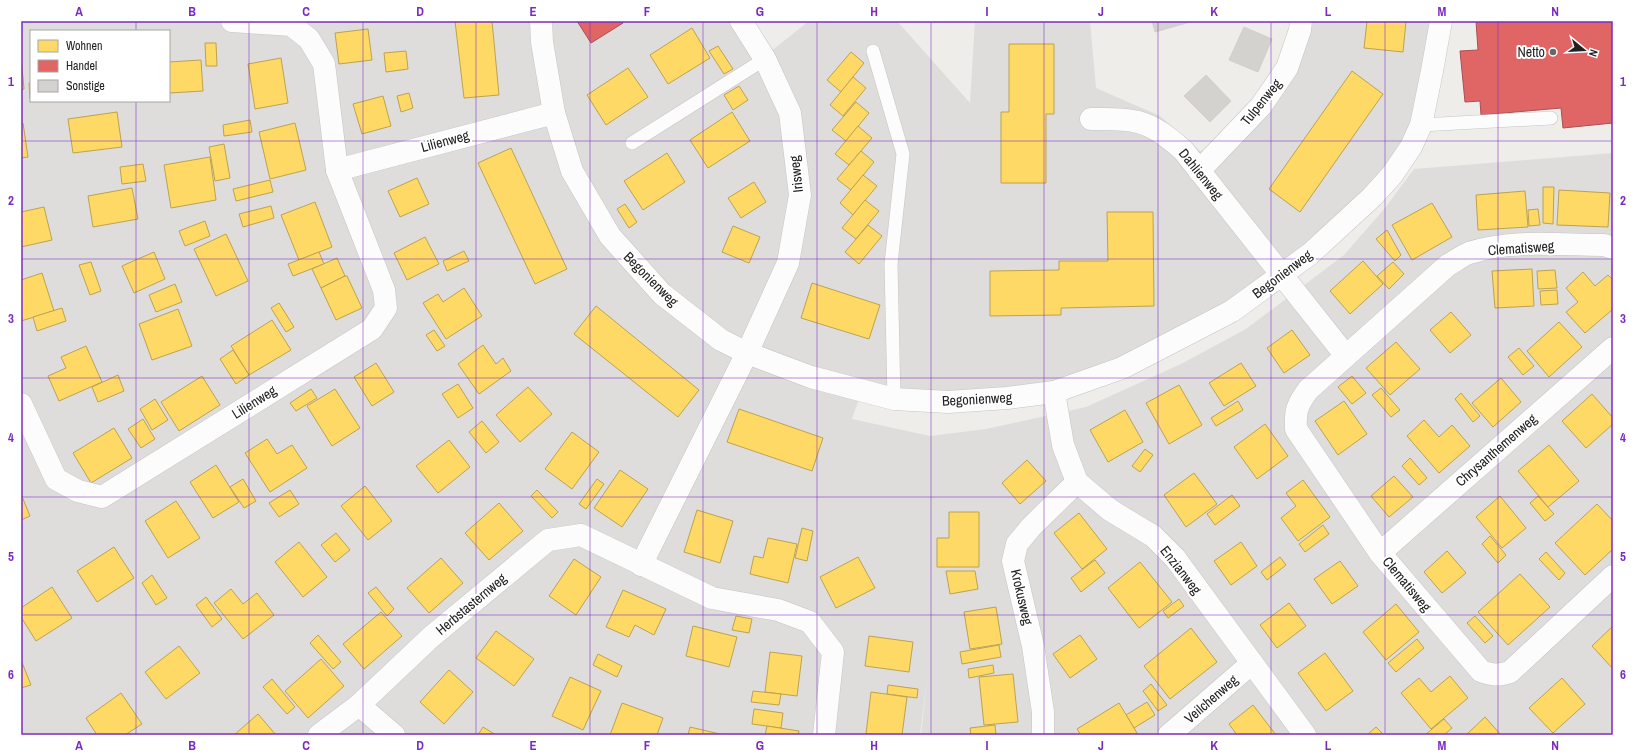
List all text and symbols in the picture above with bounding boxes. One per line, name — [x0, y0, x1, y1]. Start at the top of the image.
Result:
text: A — [75, 3, 83, 20]
text: B — [188, 3, 196, 20]
text: C — [302, 3, 310, 20]
text: D — [416, 3, 424, 20]
text: E — [529, 3, 537, 20]
text: F — [644, 3, 651, 20]
text: G — [756, 3, 764, 20]
text: H — [870, 3, 878, 20]
text: I — [986, 3, 989, 20]
text: J — [1098, 3, 1104, 20]
text: K — [1210, 3, 1218, 20]
text: L — [1325, 3, 1332, 20]
text: M — [1438, 3, 1447, 20]
text: N — [1551, 3, 1559, 20]
legend — [30, 30, 170, 102]
north arrow — [1564, 30, 1604, 70]
text: Wohnen — [66, 38, 102, 54]
place label: Netto — [1518, 43, 1545, 61]
marker: Netto — [1548, 47, 1558, 57]
text: N — [1586, 48, 1601, 58]
text: Handel — [66, 58, 97, 74]
text: 1 — [8, 73, 14, 90]
text: 1 — [1620, 73, 1626, 90]
street label: Tulpenweg — [1237, 74, 1286, 129]
text: Sonstige — [66, 78, 105, 94]
street label: Lilienweg — [419, 126, 472, 156]
street label: Dahlienweg — [1175, 145, 1227, 204]
street label: Irisweg — [785, 154, 807, 193]
text: 2 — [8, 192, 14, 209]
text: 2 — [1620, 192, 1626, 209]
street label: Clematisweg — [1487, 237, 1555, 259]
street label: Begonienweg — [1249, 245, 1316, 302]
street label: Begonienweg — [620, 248, 683, 311]
text: 3 — [8, 310, 14, 327]
text: 3 — [1620, 310, 1626, 327]
street label: Lilienweg — [228, 381, 280, 423]
street label: Begonienweg — [941, 388, 1013, 410]
street label: Chrysanthemenweg — [1452, 409, 1541, 490]
text: 4 — [8, 429, 14, 446]
text: 4 — [1620, 429, 1626, 446]
street label: Enzianweg — [1156, 542, 1206, 598]
text: 5 — [8, 548, 14, 565]
text: 5 — [1620, 548, 1626, 565]
street label: Clematisweg — [1379, 553, 1436, 616]
street label: Krokusweg — [1007, 567, 1037, 627]
street label: Herbstasternweg — [432, 569, 510, 639]
text: 6 — [8, 666, 14, 683]
text: 6 — [1620, 666, 1626, 683]
street label: Veilchenweg — [1181, 670, 1242, 727]
text: A — [75, 737, 83, 754]
text: B — [188, 737, 196, 754]
text: C — [302, 737, 310, 754]
text: D — [416, 737, 424, 754]
text: E — [529, 737, 537, 754]
text: F — [644, 737, 651, 754]
text: G — [756, 737, 764, 754]
text: H — [870, 737, 878, 754]
text: I — [986, 737, 989, 754]
text: J — [1098, 737, 1104, 754]
text: K — [1210, 737, 1218, 754]
text: L — [1325, 737, 1332, 754]
text: M — [1438, 737, 1447, 754]
text: N — [1551, 737, 1559, 754]

